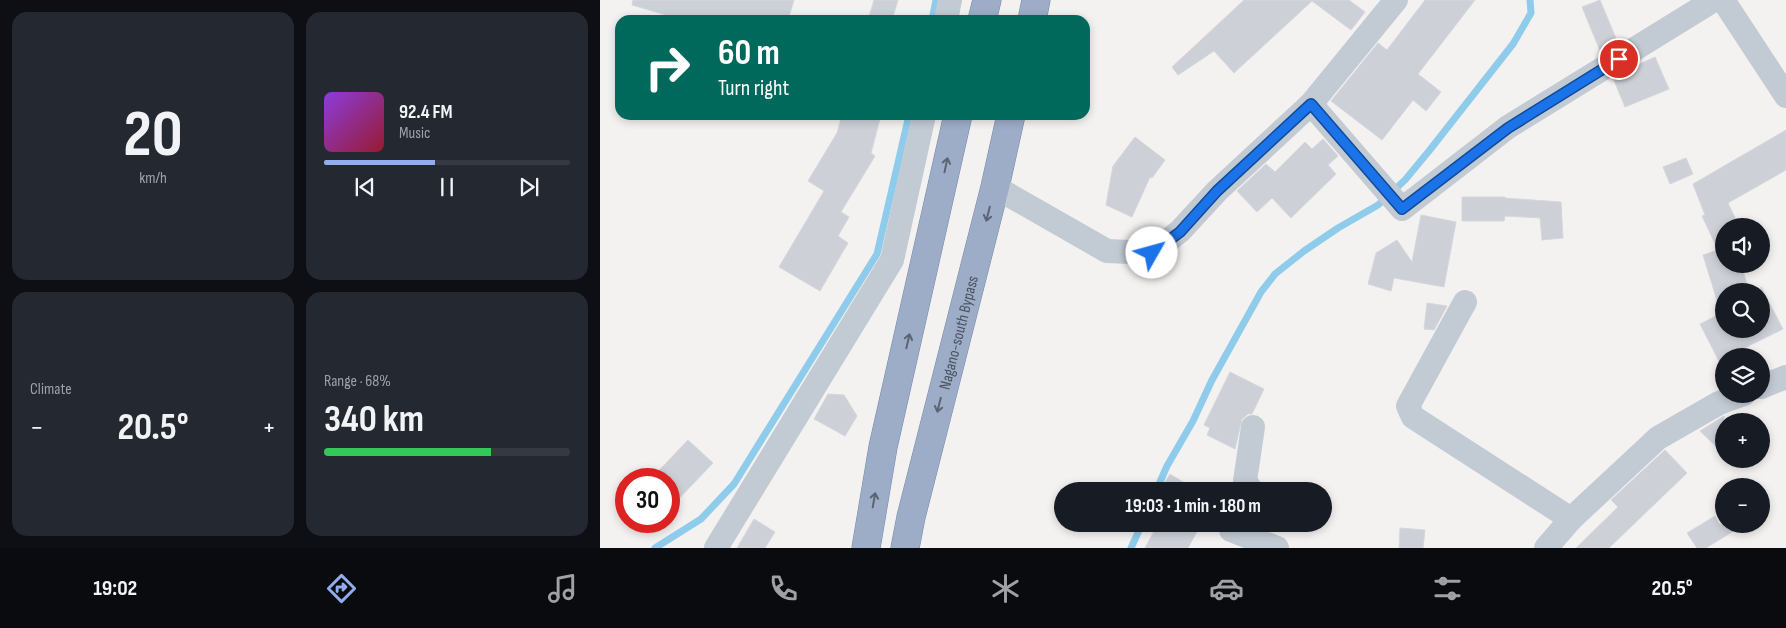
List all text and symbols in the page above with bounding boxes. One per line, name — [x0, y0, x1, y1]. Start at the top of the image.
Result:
text: 60 m — [718, 32, 780, 75]
icon: right — [635, 35, 700, 100]
pin — [1598, 38, 1640, 80]
icon: arrive — [1605, 45, 1633, 73]
text: Turn right — [718, 75, 789, 102]
text: 20 — [123, 97, 183, 175]
text: 92.4 FM — [399, 101, 453, 124]
text: Music — [399, 124, 430, 143]
one-way arrow — [942, 158, 951, 174]
text: km/h — [139, 169, 167, 188]
icon: previous — [351, 173, 379, 201]
icon: pause — [433, 173, 461, 201]
icon: next — [515, 173, 543, 201]
one-way arrow — [983, 205, 992, 221]
map controls — [1715, 218, 1770, 533]
button: sound — [1715, 218, 1770, 273]
position arrow — [1125, 226, 1177, 278]
street label: Nagano-south Bypass — [936, 274, 983, 392]
button: search — [1715, 283, 1770, 338]
one-way arrow — [904, 333, 913, 349]
button: layers — [1715, 348, 1770, 403]
text: Range · 68% — [324, 372, 391, 391]
text: Climate — [30, 380, 72, 399]
text: 340 km — [324, 397, 424, 442]
one-way arrow — [934, 397, 944, 413]
text: 20.5° — [117, 405, 189, 450]
text: − — [30, 411, 44, 444]
text: + — [262, 411, 276, 444]
button: + — [1715, 413, 1770, 468]
speed limit sign: 30 — [615, 468, 680, 533]
button: − — [1715, 478, 1770, 533]
one-way arrow — [870, 492, 880, 508]
text: 19:03 · 1 min · 180 m — [1125, 495, 1261, 518]
icon: directions — [324, 571, 359, 606]
icon: music — [545, 571, 580, 606]
icon: phone — [766, 571, 801, 606]
icon: climate — [988, 571, 1023, 606]
icon: car — [1209, 571, 1244, 606]
icon: filters — [1430, 571, 1465, 606]
text: 19:02 — [93, 575, 137, 602]
text: 20.5° — [1652, 575, 1693, 602]

